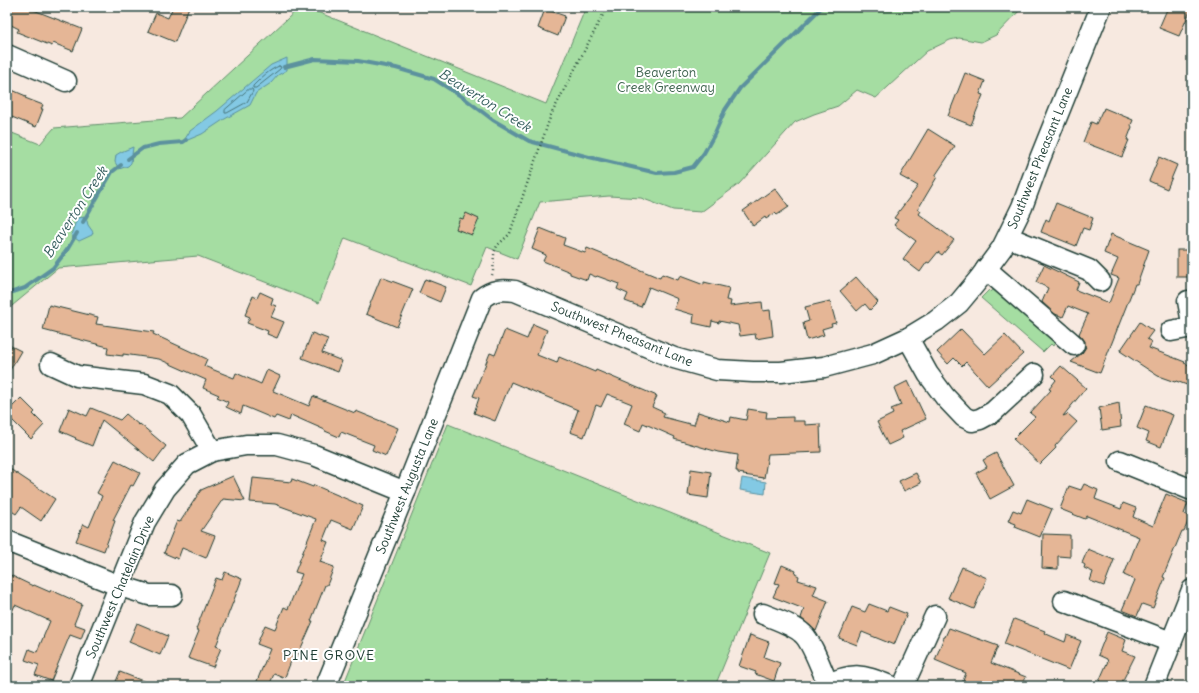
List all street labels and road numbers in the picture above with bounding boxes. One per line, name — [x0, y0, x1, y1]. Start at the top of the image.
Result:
street label: Southwest Pheasant Lane — [1004, 85, 1076, 231]
street label: Southwest Pheasant Lane — [549, 298, 695, 370]
street label: Southwest Augusta Lane — [372, 416, 442, 556]
street label: Southwest Chatelain Drive — [82, 513, 158, 661]

